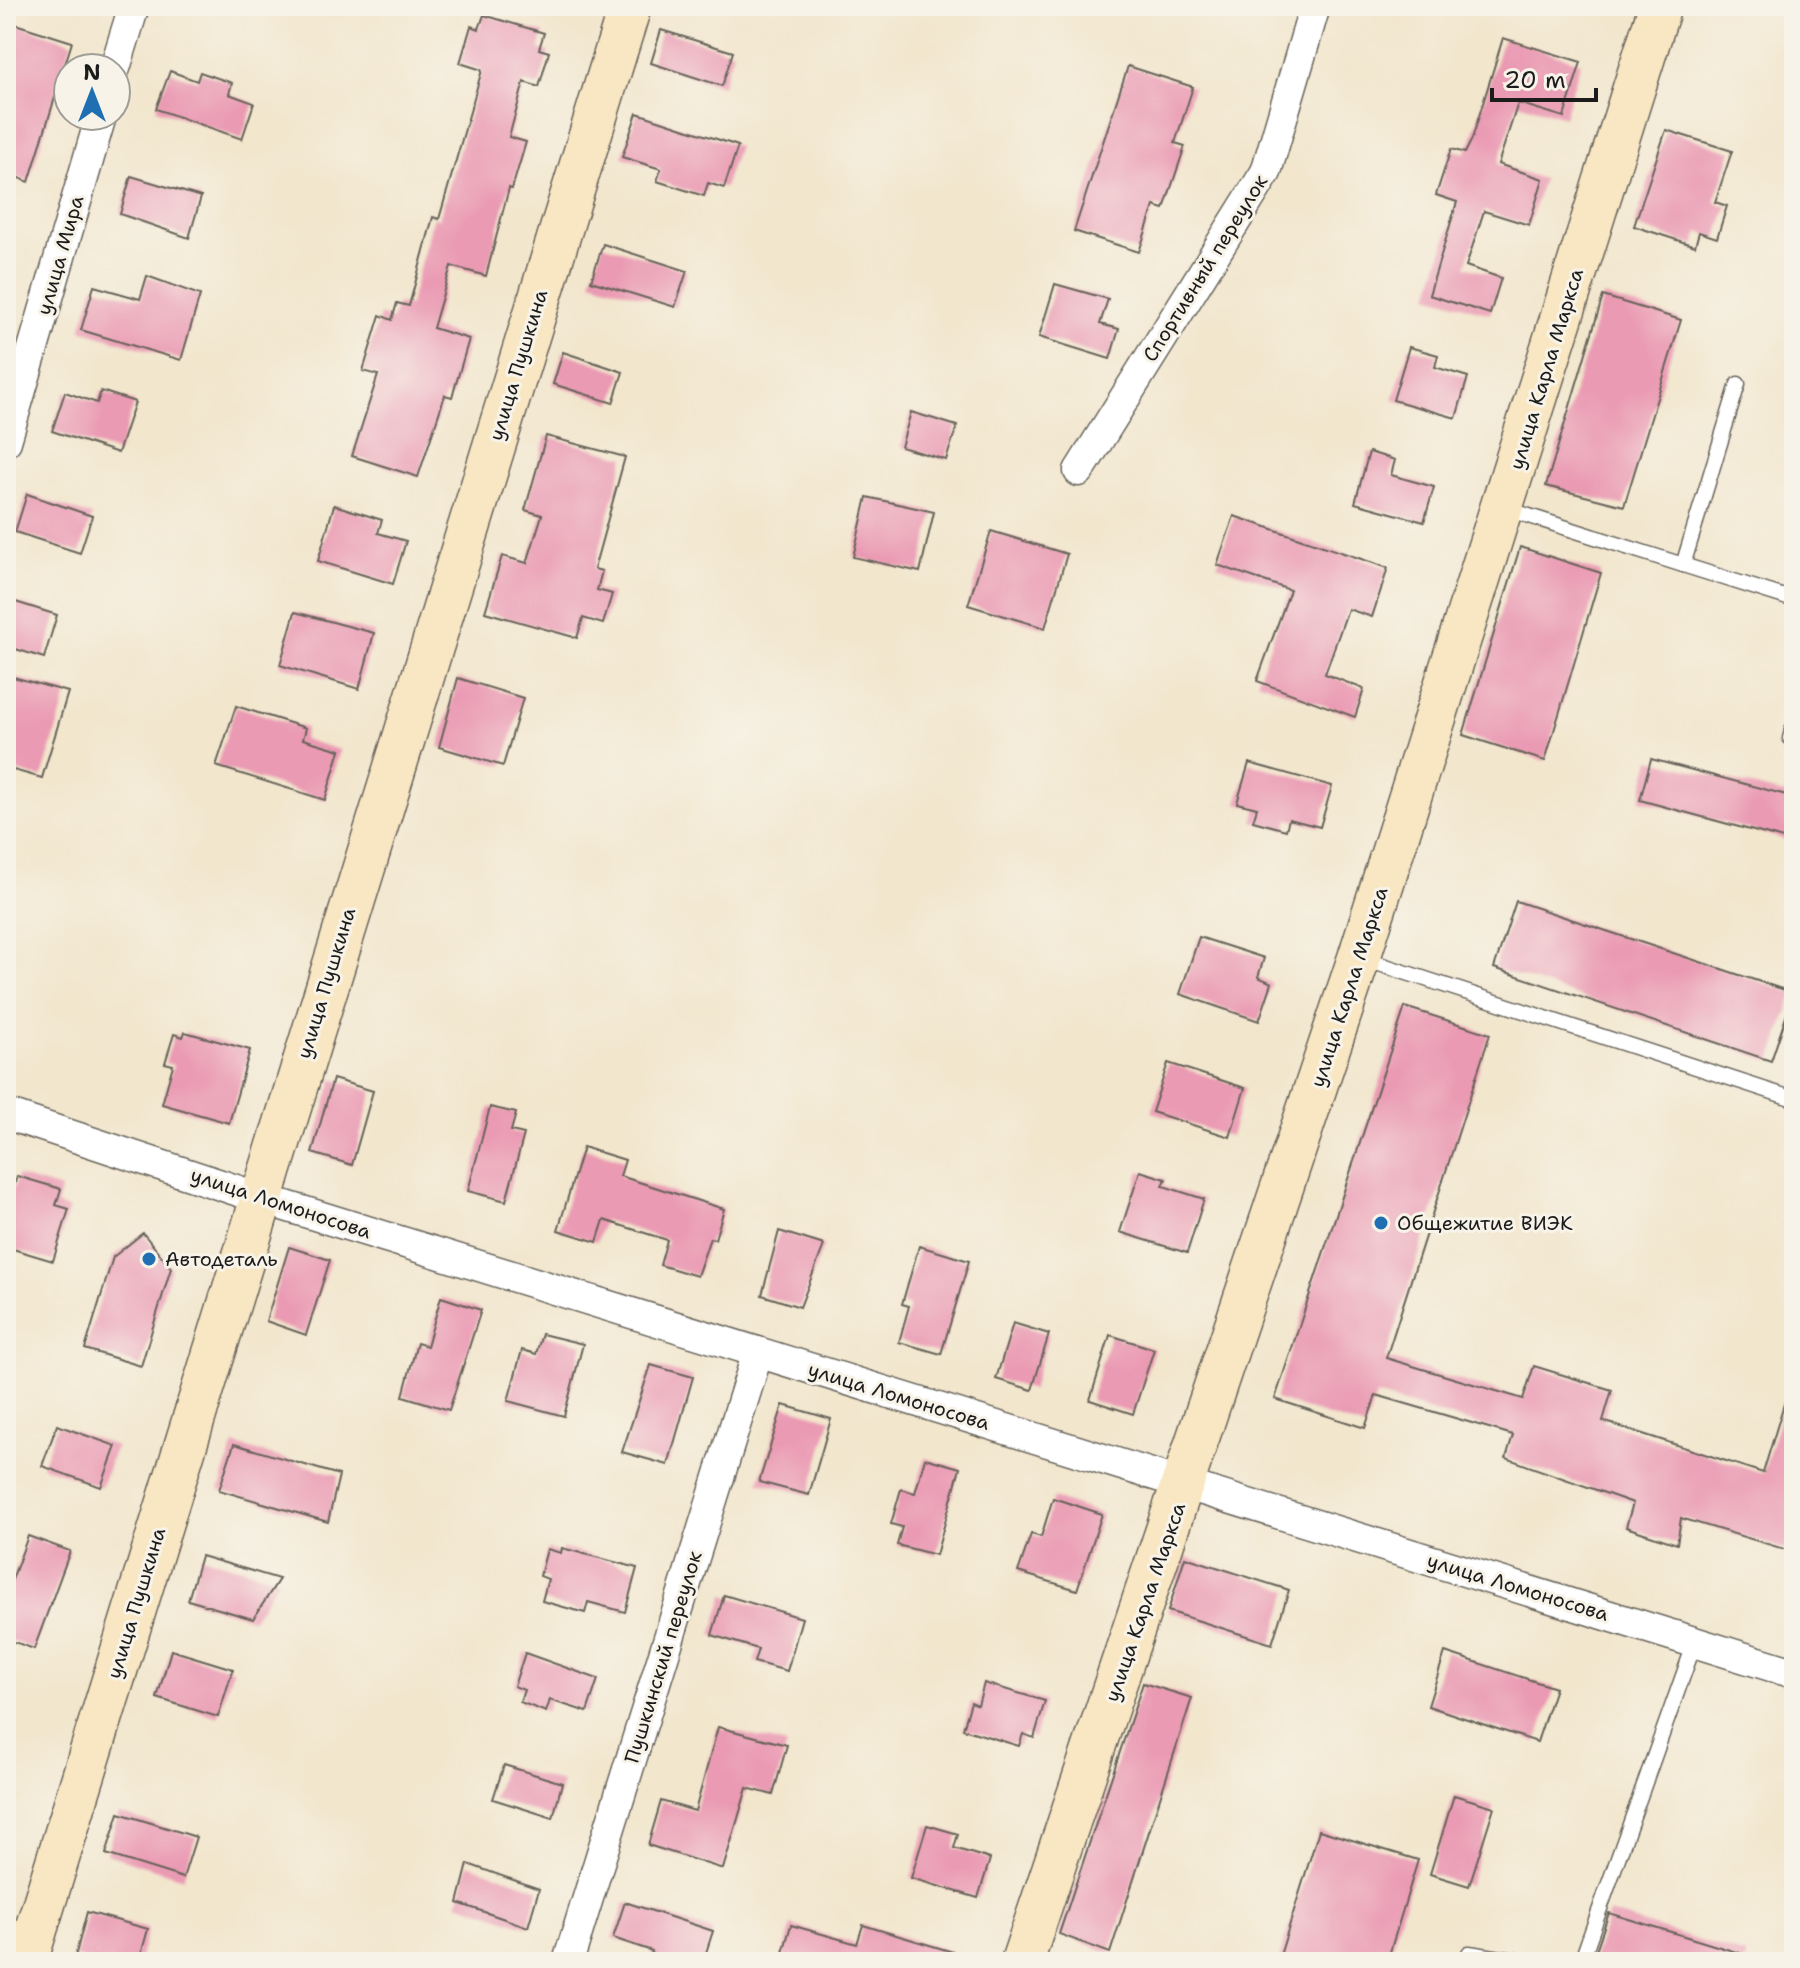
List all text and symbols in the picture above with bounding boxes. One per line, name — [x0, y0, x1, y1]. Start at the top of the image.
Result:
north arrow — [52, 52, 132, 132]
scale bar — [1492, 52, 1596, 102]
text: N — [83, 58, 101, 87]
text: 20 m — [1504, 64, 1566, 96]
street label: Спортивный переулок — [1137, 169, 1273, 366]
street label: улица Мира — [31, 192, 90, 318]
street label: улица Карла Маркса — [1503, 265, 1589, 473]
street label: улица Пушкина — [483, 286, 554, 444]
street label: улица Карла Маркса — [1304, 883, 1394, 1090]
street label: улица Пушкина — [291, 904, 362, 1062]
street label: улица Ломоносова — [187, 1162, 375, 1245]
place label: Общежитие ВИЭК — [1397, 1210, 1573, 1236]
marker: Общежитие ВИЭК — [1372, 1214, 1390, 1232]
place label: Автодеталь — [165, 1246, 278, 1272]
marker: Автодеталь — [140, 1250, 158, 1268]
street label: улица Ломоносова — [805, 1356, 993, 1436]
street label: улица Карла Маркса — [1099, 1498, 1192, 1705]
street label: улица Пушкина — [101, 1524, 172, 1682]
street label: Пушкинский переулок — [618, 1547, 708, 1766]
street label: улица Ломоносова — [1424, 1547, 1612, 1627]

